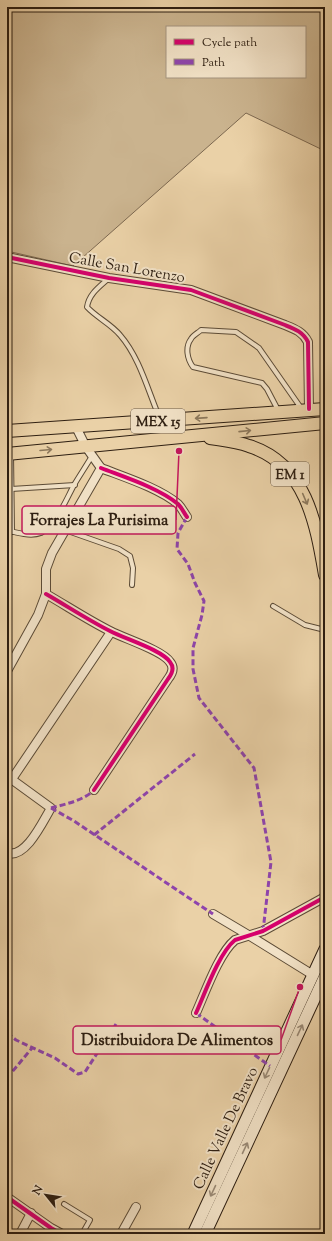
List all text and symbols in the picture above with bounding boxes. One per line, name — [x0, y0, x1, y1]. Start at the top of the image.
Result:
legend — [166, 26, 306, 78]
text: Cycle path — [202, 34, 257, 52]
text: Path — [202, 54, 225, 72]
street label: Calle San Lorenzo — [67, 248, 187, 289]
road number: MEX 15 — [131, 409, 185, 433]
one-way arrow — [195, 415, 208, 422]
one-way arrow — [238, 427, 251, 434]
one-way arrow — [39, 447, 52, 454]
road number: EM 1 — [271, 462, 309, 486]
one-way arrow — [302, 492, 309, 504]
callout: Forrajes La Purisima — [22, 506, 176, 534]
text: Forrajes La Purisima — [30, 510, 169, 533]
one-way arrow — [297, 1024, 304, 1036]
callout: Distribuidora De Alimentos — [73, 1026, 281, 1054]
text: Distribuidora De Alimentos — [81, 1030, 273, 1053]
street label: Calle Valle De Bravo — [189, 1064, 264, 1193]
one-way arrow — [263, 1066, 270, 1078]
one-way arrow — [242, 1142, 249, 1154]
north arrow — [26, 1175, 66, 1215]
text: N — [29, 1183, 47, 1199]
one-way arrow — [209, 1184, 216, 1196]

